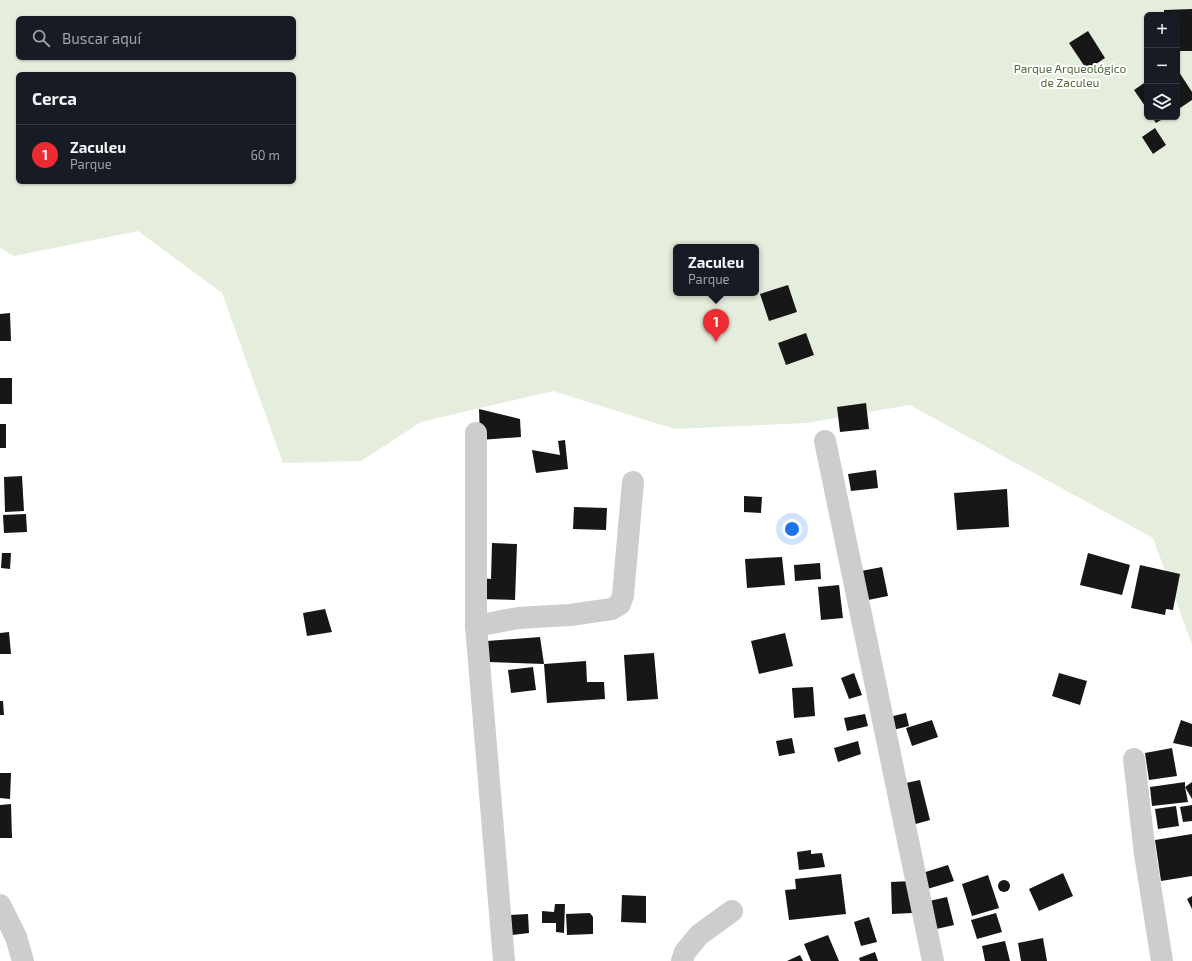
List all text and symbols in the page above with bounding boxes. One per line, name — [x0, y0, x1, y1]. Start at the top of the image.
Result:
map controls — [1144, 12, 1180, 120]
button: + — [1144, 12, 1180, 48]
search box — [16, 16, 296, 60]
icon: search — [30, 27, 52, 49]
text: Buscar aquí — [62, 29, 141, 47]
button: − — [1144, 48, 1180, 84]
park label: Parque Arqueológico de Zaculeu — [1014, 61, 1126, 89]
button: layers — [1144, 84, 1180, 120]
text: Cerca — [32, 88, 77, 108]
text: Zaculeu — [70, 138, 126, 156]
text: 1 — [42, 147, 48, 163]
text: 60 m — [250, 147, 280, 163]
text: Parque — [70, 156, 112, 172]
popup — [673, 244, 759, 296]
text: Zaculeu — [688, 253, 744, 271]
text: Parque — [688, 271, 730, 287]
pin: 1 — [703, 309, 729, 342]
your location — [782, 519, 802, 539]

